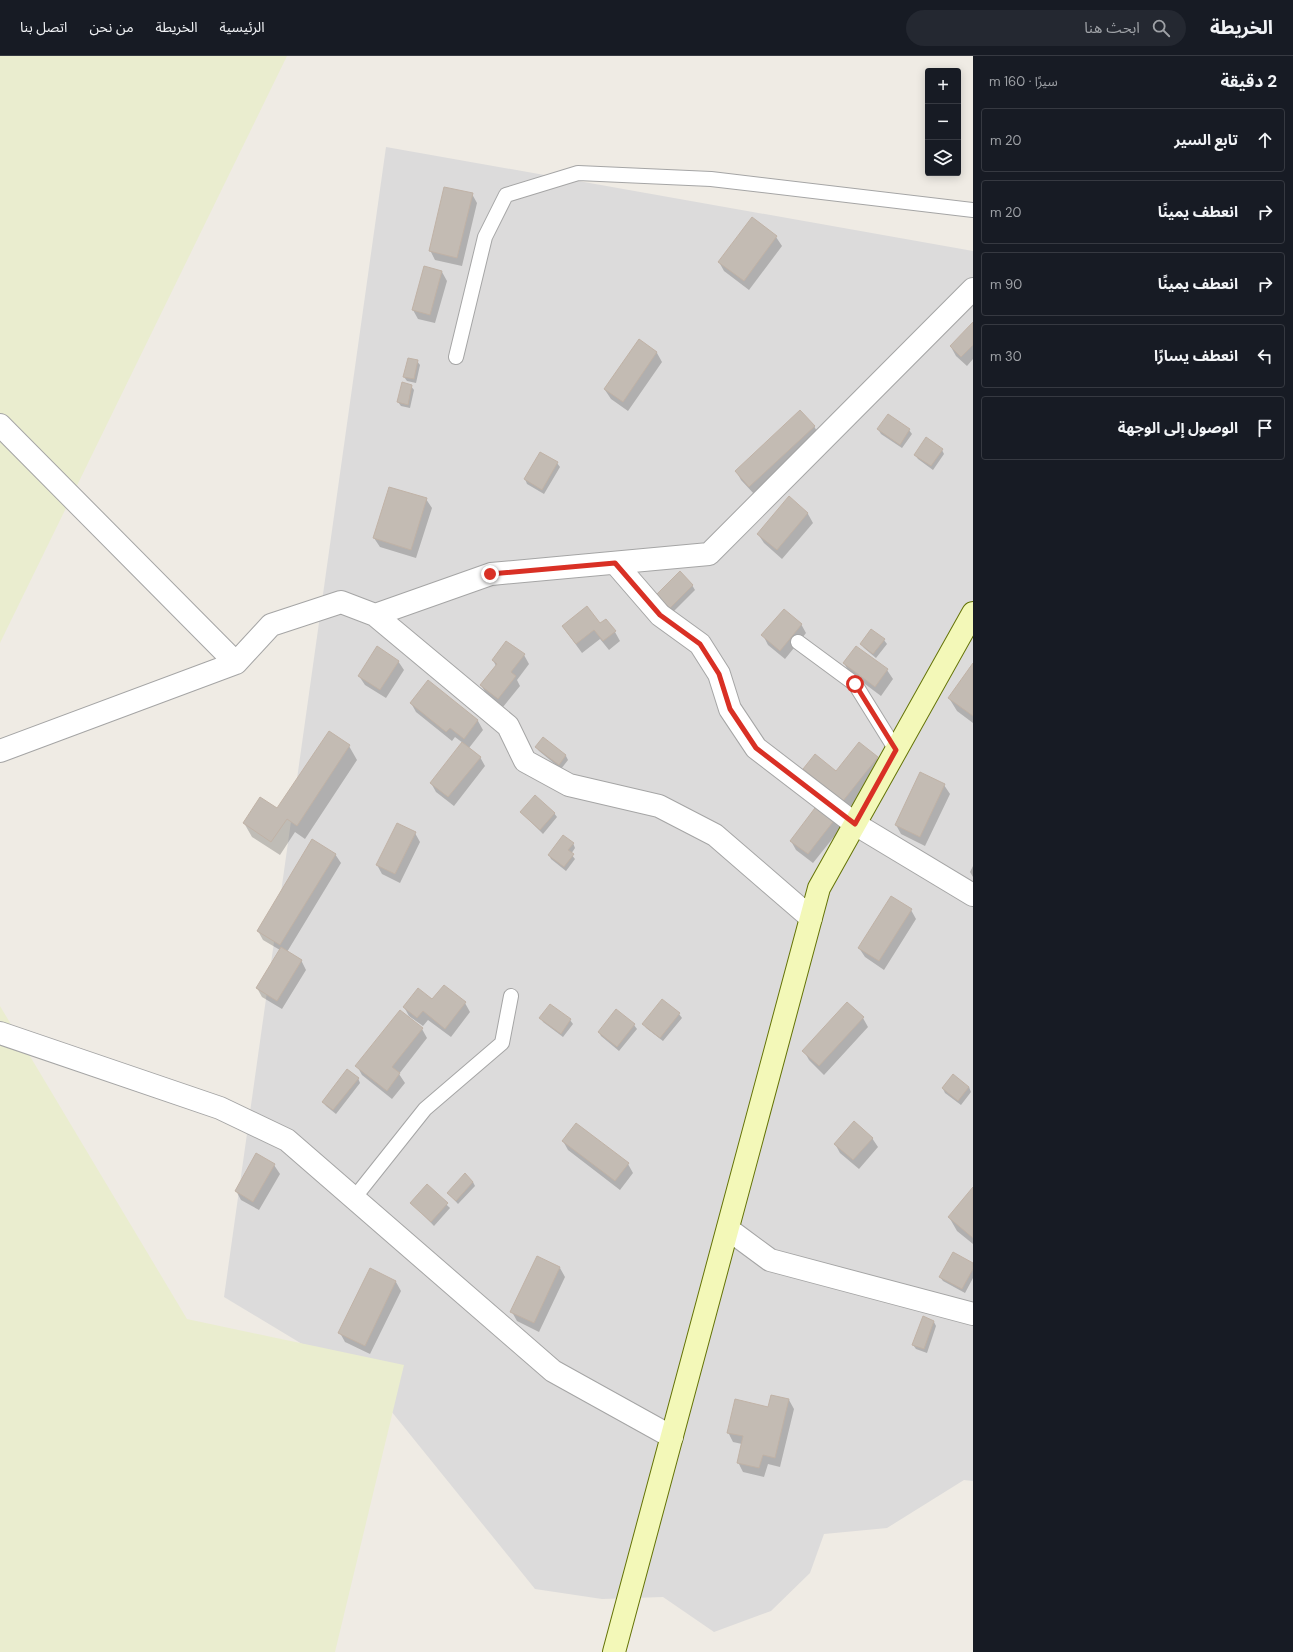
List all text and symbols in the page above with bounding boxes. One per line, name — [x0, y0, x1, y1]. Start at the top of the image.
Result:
search box — [906, 10, 1186, 46]
text: الخريطة — [1210, 15, 1273, 40]
icon: search — [1150, 17, 1172, 39]
text: اتصل بنا — [20, 18, 67, 36]
text: من نحن — [89, 18, 134, 36]
text: الخريطة — [156, 18, 198, 36]
text: الرئيسية — [220, 18, 265, 36]
text: ابحث هنا — [1084, 18, 1140, 38]
map controls — [925, 68, 961, 176]
button: + — [925, 68, 961, 104]
text: 2 دقيقة — [1220, 70, 1277, 92]
text: سيرًا · 160 m — [989, 73, 1058, 90]
button: − — [925, 104, 961, 140]
icon: ahead — [1254, 129, 1276, 151]
text: تابع السير — [1174, 130, 1238, 150]
text: 20 m — [990, 132, 1021, 149]
button: layers — [925, 140, 961, 176]
icon: right — [1254, 201, 1276, 223]
text: انعطف يمينًا — [1158, 202, 1238, 222]
text: 20 m — [990, 204, 1021, 221]
icon: right — [1254, 273, 1276, 295]
text: انعطف يمينًا — [1158, 274, 1238, 294]
text: 90 m — [990, 276, 1022, 293]
icon: left — [1254, 345, 1276, 367]
text: انعطف يسارًا — [1154, 346, 1238, 366]
text: 30 m — [990, 348, 1022, 365]
icon: arrive — [1254, 417, 1276, 439]
text: الوصول إلى الوجهة — [1118, 418, 1238, 438]
route end — [481, 565, 499, 583]
route start — [846, 675, 864, 693]

